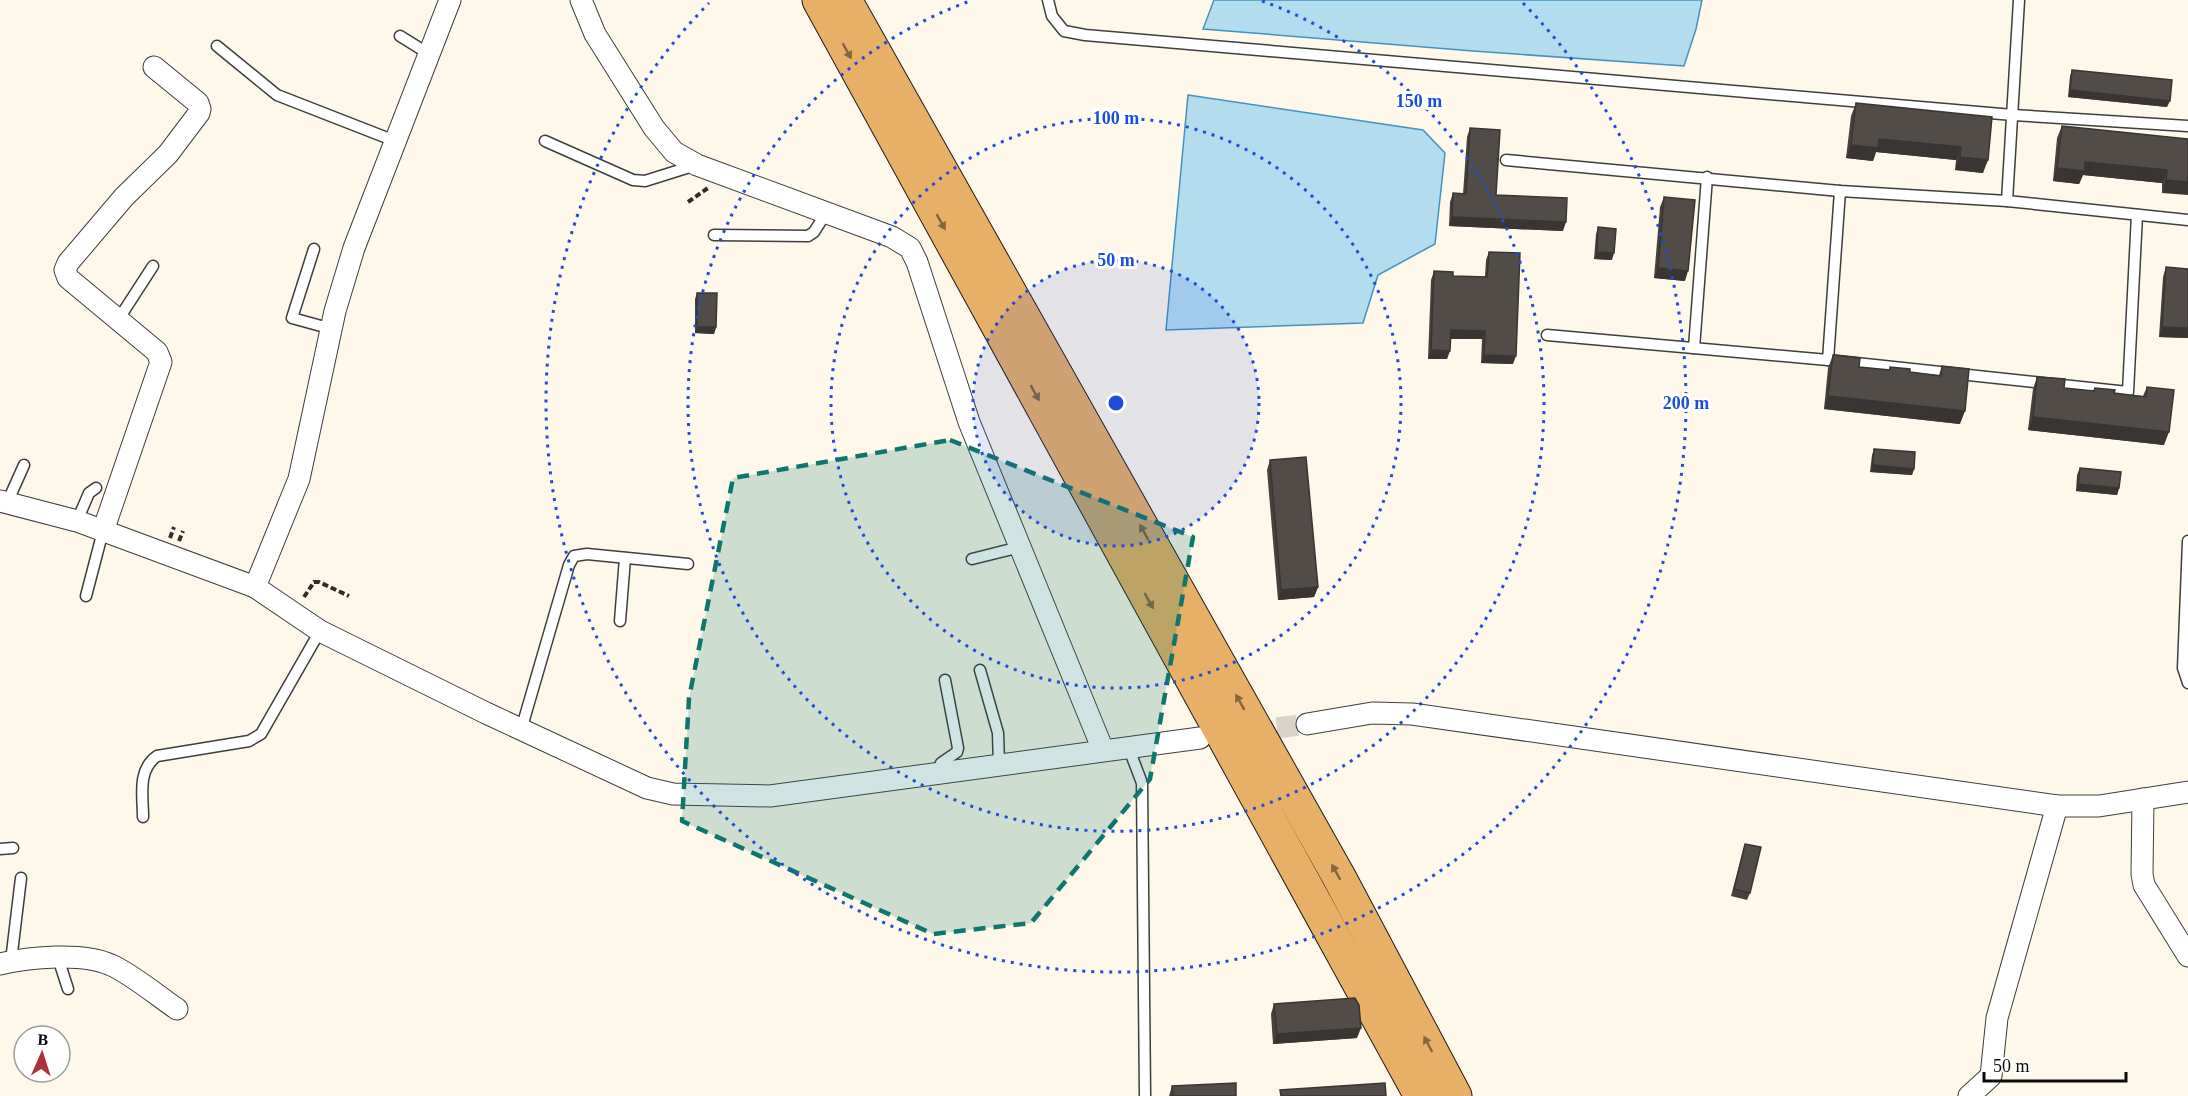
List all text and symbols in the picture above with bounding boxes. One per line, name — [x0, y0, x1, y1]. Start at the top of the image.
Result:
one-way arrow — [842, 43, 852, 60]
text: 150 m — [1396, 91, 1442, 111]
text: 100 m — [1093, 108, 1139, 128]
one-way arrow — [936, 214, 946, 231]
text: 50 m — [1097, 250, 1135, 270]
one-way arrow — [1030, 385, 1040, 402]
centre of rings — [1106, 393, 1126, 413]
text: 200 m — [1663, 393, 1709, 413]
one-way arrow — [1140, 524, 1150, 541]
one-way arrow — [1144, 593, 1154, 610]
one-way arrow — [1235, 693, 1245, 710]
one-way arrow — [1331, 863, 1341, 880]
north arrow — [12, 1024, 72, 1084]
text: B — [37, 1031, 49, 1048]
one-way arrow — [1423, 1036, 1432, 1053]
scale bar — [1984, 1045, 2126, 1083]
text: 50 m — [1993, 1056, 2030, 1076]

